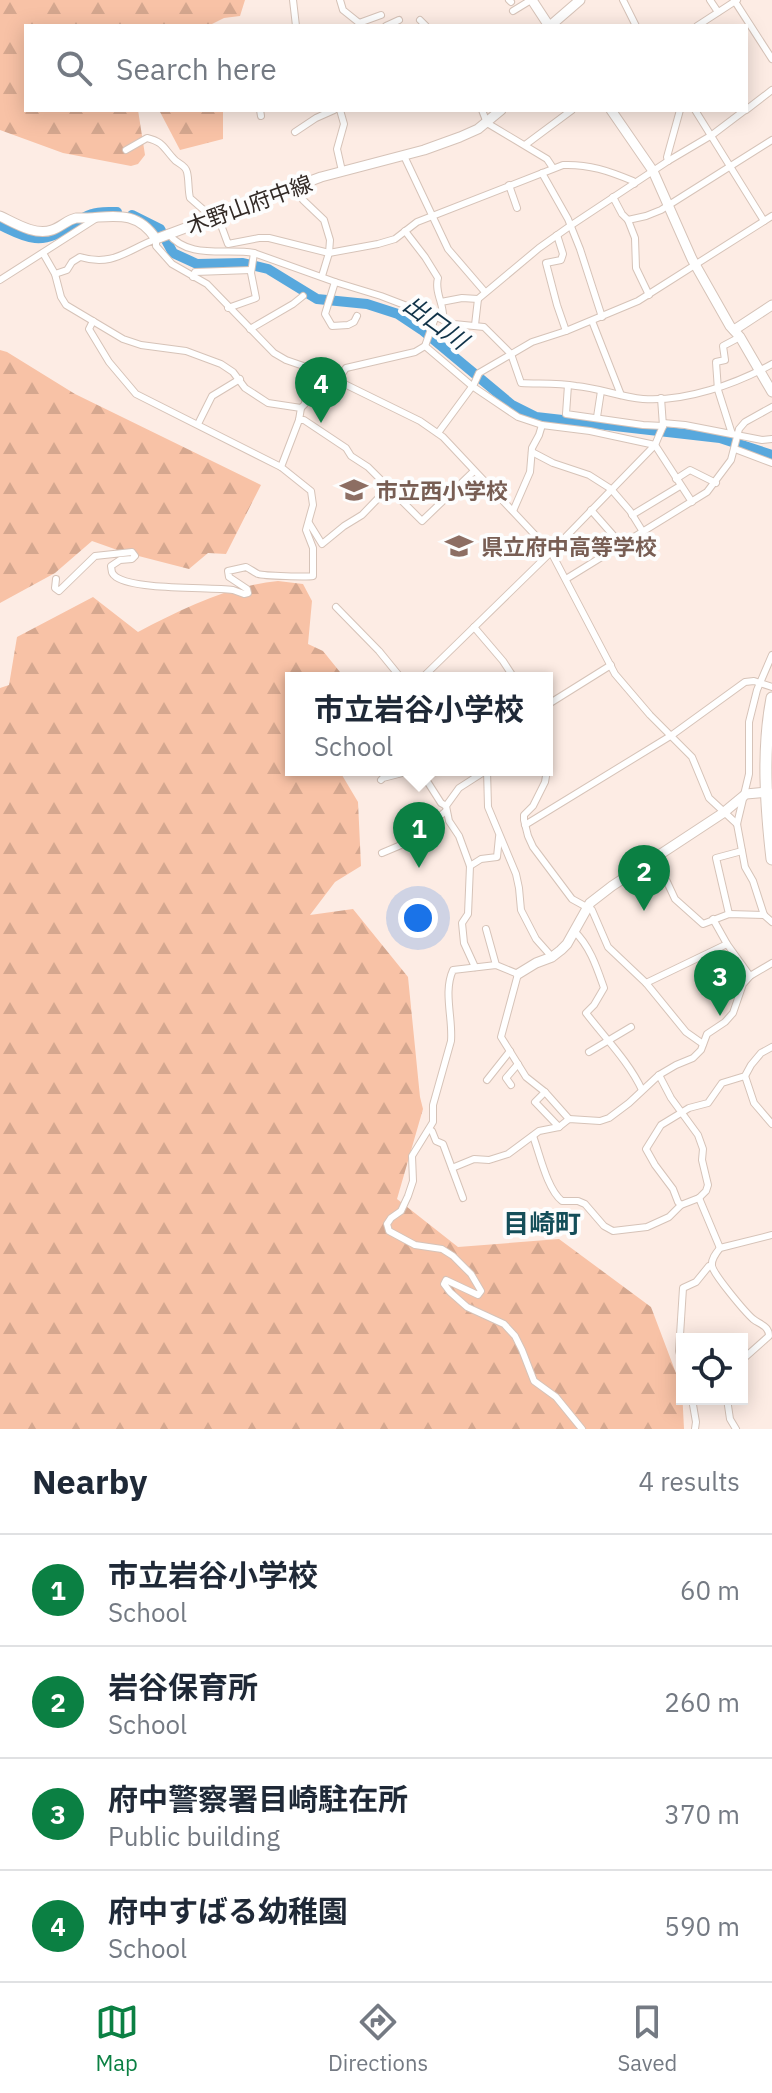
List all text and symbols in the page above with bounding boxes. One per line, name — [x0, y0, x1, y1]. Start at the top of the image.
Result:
search box — [24, 24, 748, 112]
icon: search — [52, 46, 96, 90]
text: Search here — [116, 49, 277, 88]
street label: 木野山府中線 — [182, 168, 316, 240]
water label: 出口川 — [397, 288, 477, 358]
pin: 4 — [295, 357, 347, 423]
school or university icon: 市立西小学校 — [339, 475, 369, 505]
place label: 市立西小学校 — [376, 476, 508, 505]
school or university icon: 県立府中高等学校 — [444, 531, 474, 561]
place label: 県立府中高等学校 — [481, 532, 657, 561]
popup — [285, 672, 553, 776]
text: 市立岩谷小学校 — [314, 689, 524, 728]
text: School — [314, 729, 393, 763]
pin: 1 — [393, 802, 445, 868]
pin: 2 — [618, 845, 670, 911]
your location — [398, 898, 438, 938]
pin: 3 — [694, 950, 746, 1016]
district label: 目崎町 — [503, 1206, 581, 1240]
map controls — [676, 1333, 748, 1405]
button: locate — [676, 1333, 748, 1405]
text: Nearby — [32, 1459, 147, 1503]
text: 4 results — [638, 1464, 740, 1498]
text: 市立岩谷小学校 — [108, 1555, 318, 1594]
text: 1 — [50, 1573, 66, 1607]
text: 60 m — [680, 1573, 740, 1607]
text: School — [108, 1595, 187, 1629]
text: 岩谷保育所 — [108, 1667, 258, 1706]
text: 2 — [50, 1685, 66, 1719]
text: 260 m — [664, 1685, 740, 1719]
text: School — [108, 1707, 187, 1741]
text: 府中警察署目崎駐在所 — [108, 1779, 408, 1818]
text: 3 — [50, 1797, 66, 1831]
text: 370 m — [664, 1797, 740, 1831]
text: Public building — [108, 1819, 280, 1853]
text: 府中すばる幼稚園 — [108, 1891, 348, 1930]
text: 4 — [50, 1909, 66, 1943]
text: 590 m — [664, 1909, 740, 1943]
text: School — [108, 1931, 187, 1965]
tab: Map — [95, 2000, 139, 2077]
tab: Directions — [328, 2000, 428, 2077]
tab: Saved — [617, 2000, 677, 2077]

